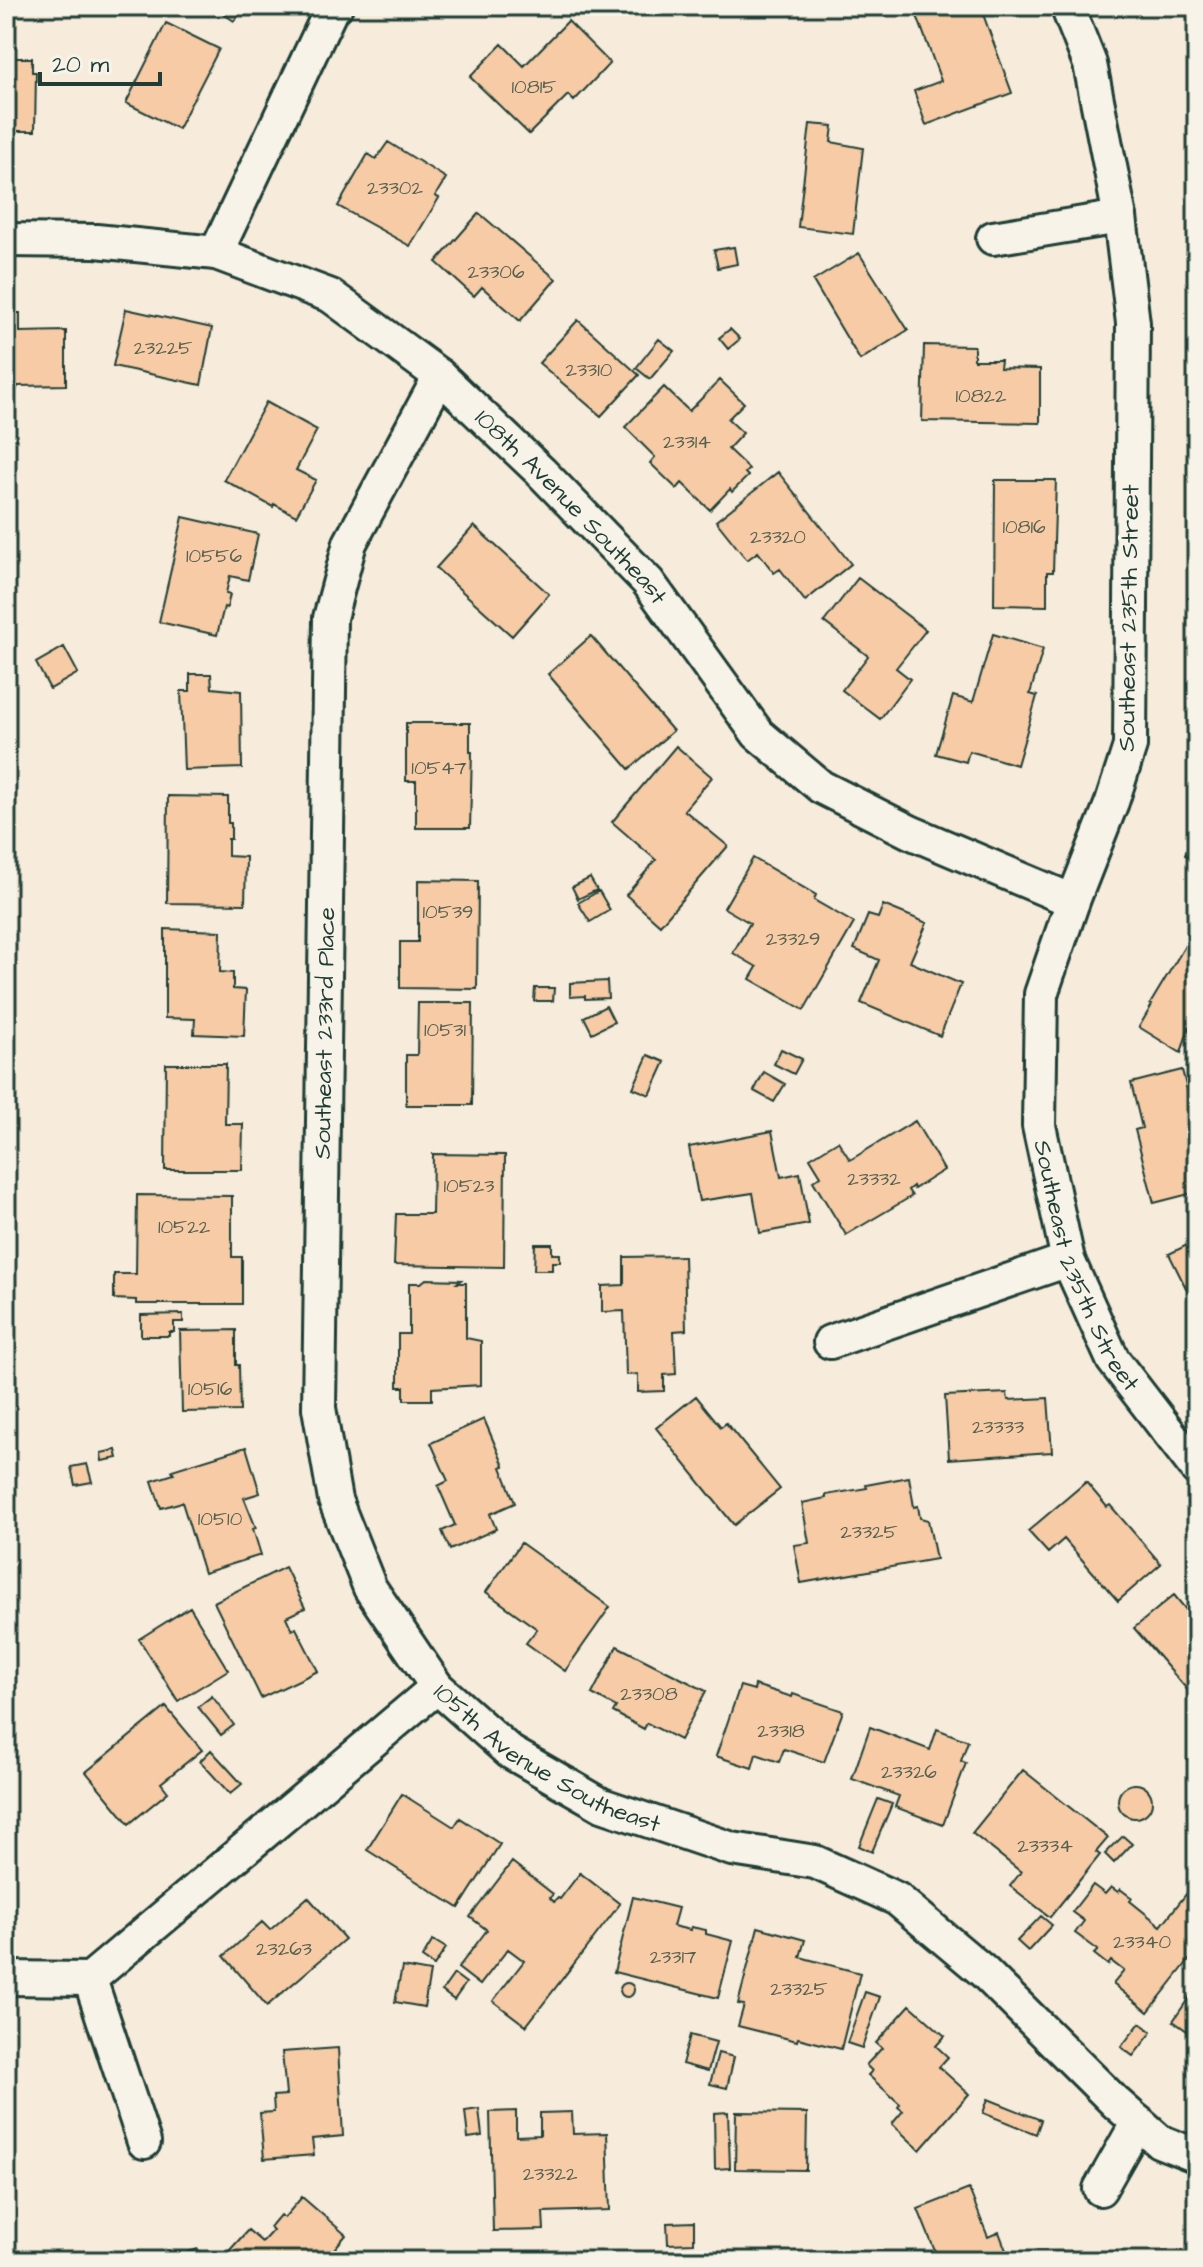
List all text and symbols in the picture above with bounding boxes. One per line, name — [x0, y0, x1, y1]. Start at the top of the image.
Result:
scale bar — [40, 36, 160, 86]
text: 20 m — [52, 48, 109, 82]
house number: 10815 — [512, 73, 556, 101]
house number: 23302 — [367, 174, 423, 202]
house number: 23306 — [468, 258, 525, 286]
house number: 23225 — [134, 334, 192, 362]
house number: 23310 — [566, 356, 613, 384]
house number: 10822 — [955, 382, 1007, 410]
street label: 108th Avenue Southeast — [467, 402, 675, 612]
house number: 23314 — [663, 428, 711, 456]
street label: Southeast 235th Street — [1110, 484, 1148, 752]
house number: 10816 — [1002, 513, 1046, 541]
house number: 23320 — [750, 523, 806, 551]
house number: 10556 — [186, 542, 242, 570]
house number: 10547 — [411, 754, 467, 782]
house number: 10539 — [423, 898, 473, 926]
street label: Southeast 233rd Place — [306, 907, 344, 1159]
house number: 23329 — [766, 925, 820, 953]
house number: 10531 — [424, 1016, 466, 1044]
street label: Southeast 235th Street — [1024, 1137, 1147, 1399]
house number: 23332 — [847, 1165, 901, 1193]
house number: 10523 — [444, 1172, 494, 1200]
house number: 10522 — [158, 1213, 211, 1241]
house number: 10516 — [188, 1375, 233, 1403]
house number: 23333 — [972, 1413, 1024, 1441]
house number: 10510 — [198, 1505, 243, 1533]
house number: 23325 — [840, 1518, 898, 1546]
street label: 105th Avenue Southeast — [426, 1676, 665, 1842]
house number: 23308 — [620, 1680, 678, 1708]
house number: 23318 — [757, 1717, 805, 1745]
house number: 23326 — [881, 1758, 937, 1786]
house number: 23334 — [1017, 1832, 1073, 1860]
house number: 23340 — [1113, 1928, 1171, 1956]
house number: 23263 — [256, 1935, 312, 1963]
house number: 23317 — [650, 1943, 696, 1971]
house number: 23325 — [770, 1975, 828, 2003]
house number: 23322 — [523, 2160, 578, 2188]

